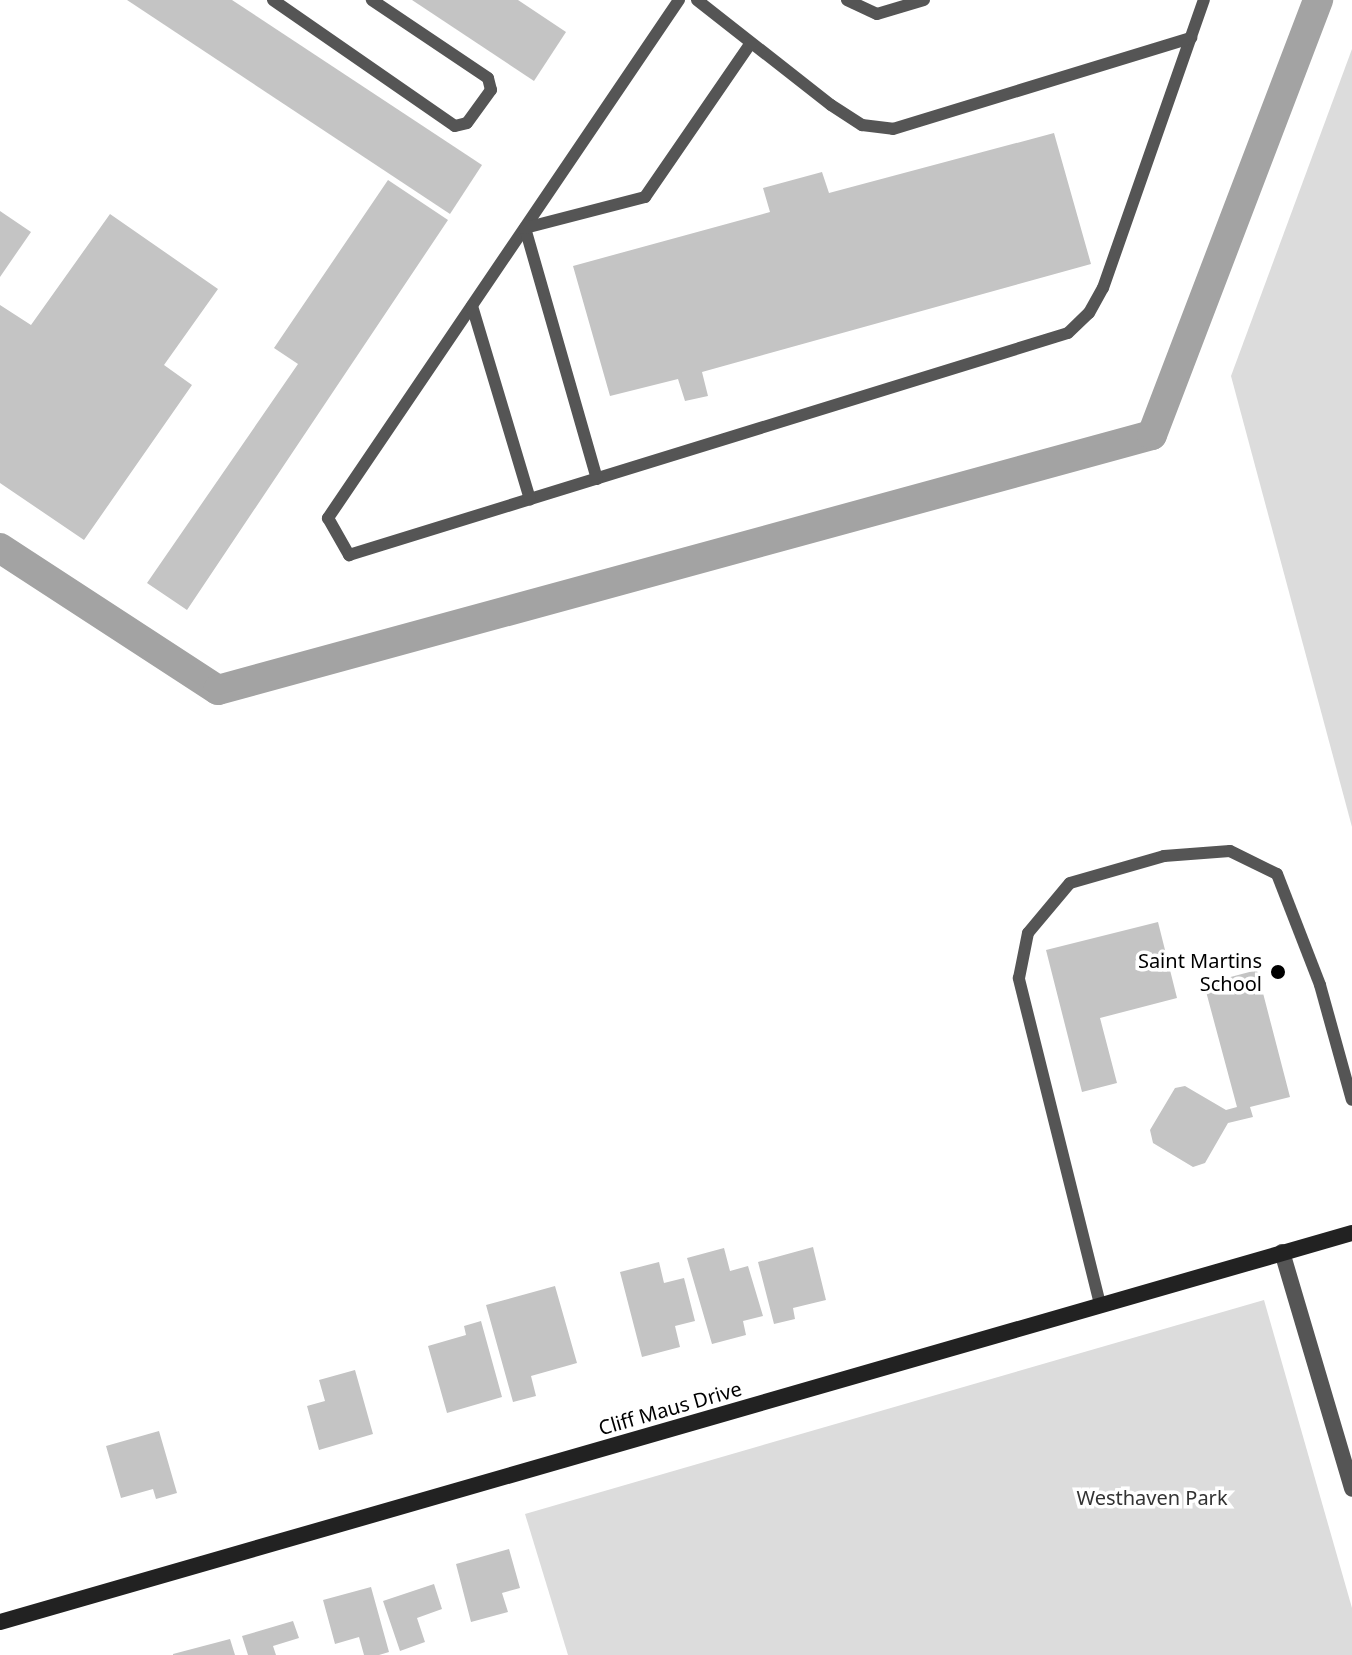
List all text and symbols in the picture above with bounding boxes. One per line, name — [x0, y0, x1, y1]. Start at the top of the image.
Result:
place label: Saint Martins School — [1138, 948, 1262, 995]
marker: Saint Martins School — [1269, 963, 1287, 981]
street label: Cliff Maus Drive — [596, 1376, 744, 1440]
park label: Westhaven Park — [1076, 1485, 1228, 1509]

